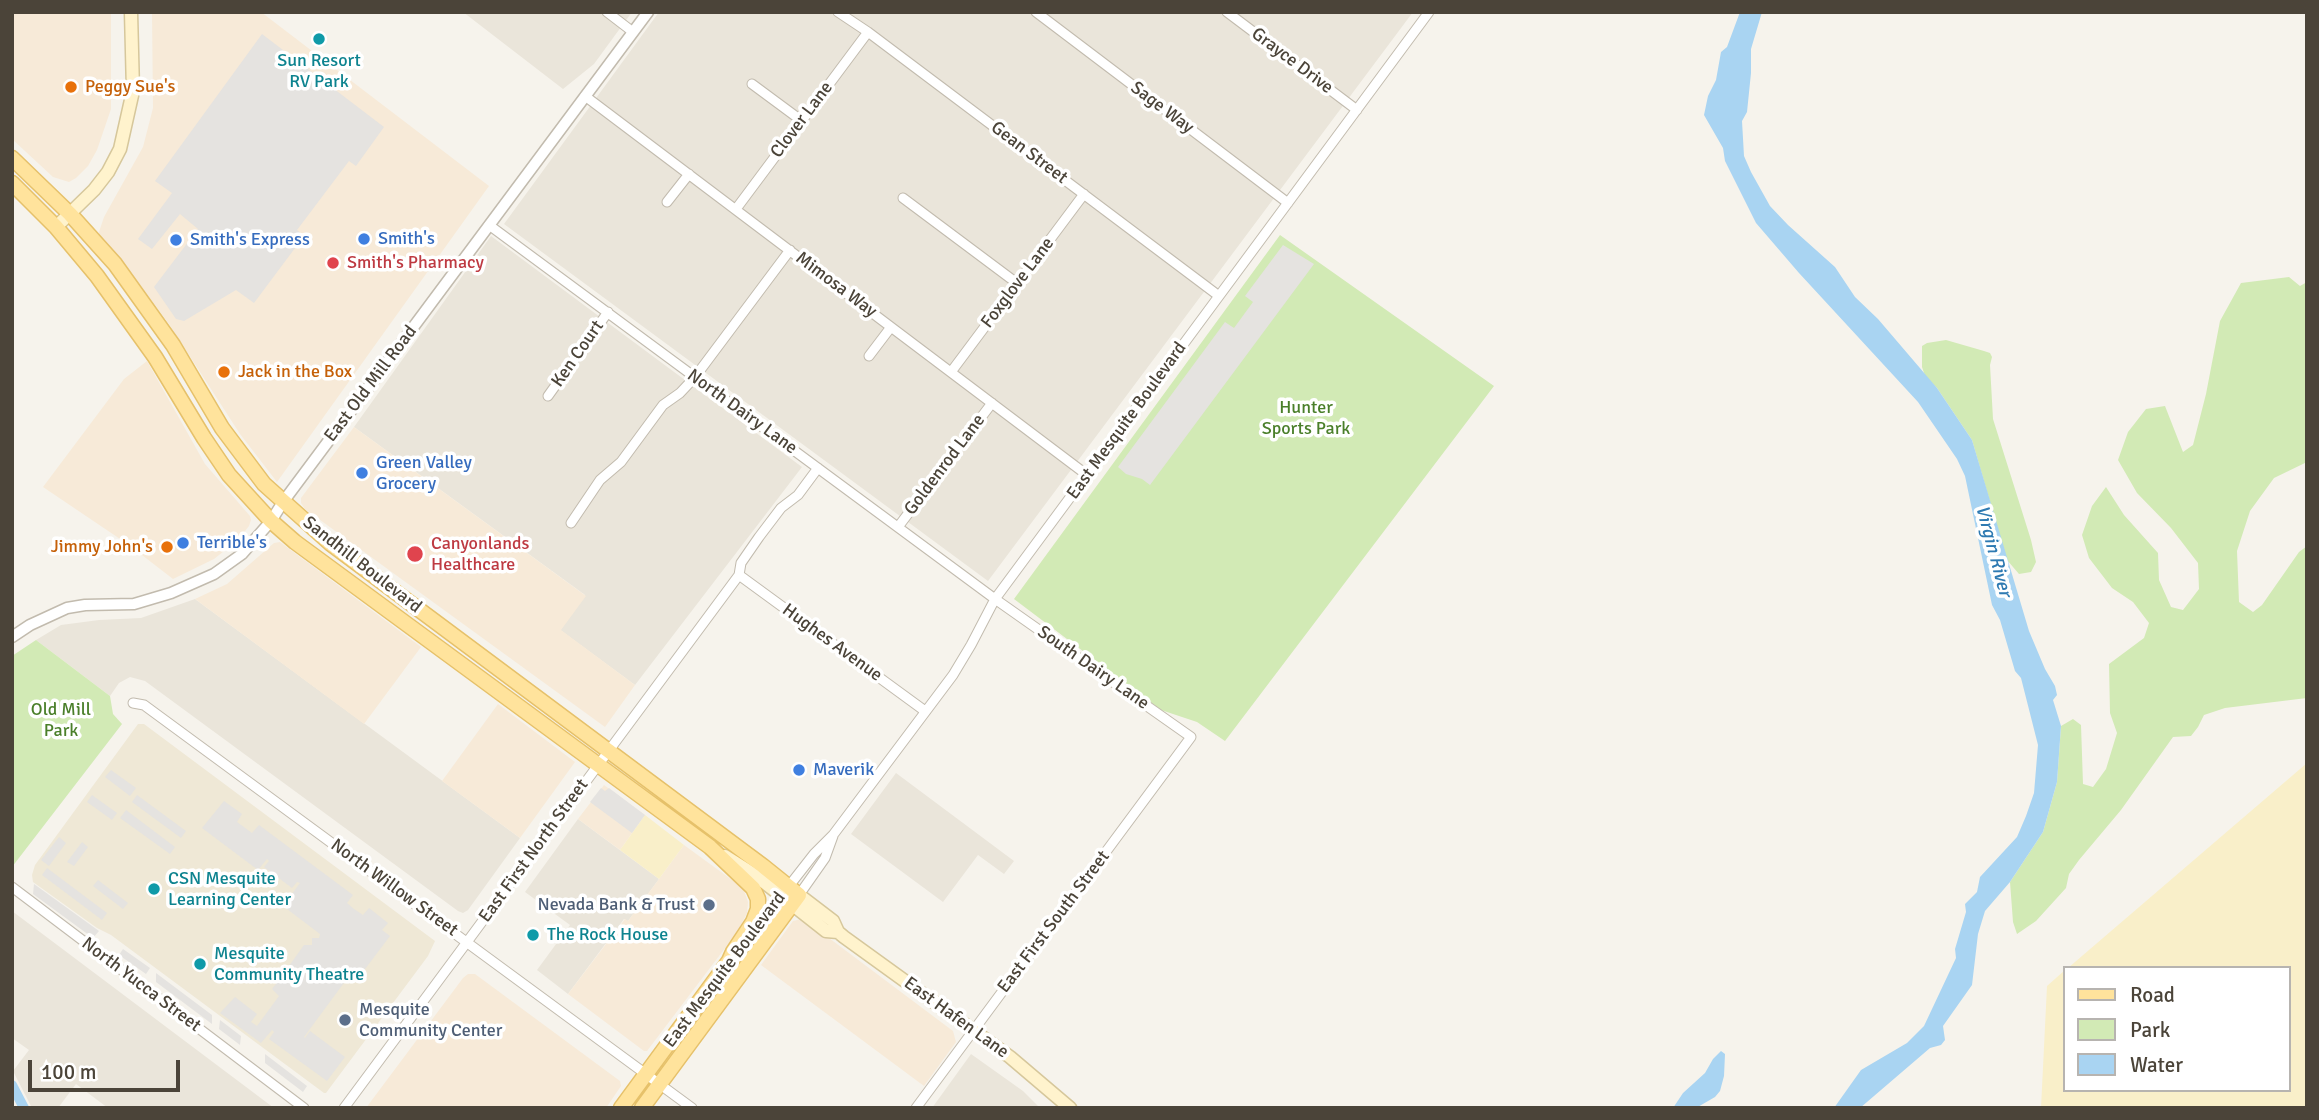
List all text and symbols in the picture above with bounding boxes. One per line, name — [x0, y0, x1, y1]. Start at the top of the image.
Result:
street label: Grayce Drive — [1247, 23, 1337, 99]
marker: Sun Resort RV Park — [311, 31, 327, 47]
place label: Sun Resort RV Park — [277, 50, 361, 92]
place label: Peggy Sue's — [85, 76, 175, 98]
street label: Sage Way — [1126, 77, 1198, 139]
street label: Clover Lane — [766, 78, 838, 162]
marker: Peggy Sue's — [63, 79, 79, 95]
street label: Gean Street — [986, 117, 1072, 189]
place label: Smith's — [378, 228, 435, 250]
place label: Smith's Express — [190, 229, 310, 251]
marker: Smith's — [356, 231, 372, 247]
marker: Smith's Express — [168, 232, 184, 248]
street label: Foxglove Lane — [977, 233, 1059, 333]
street label: Mimosa Way — [791, 247, 881, 323]
place label: Smith's Pharmacy — [347, 252, 484, 274]
marker: Smith's Pharmacy — [325, 255, 341, 271]
street label: Ken Court — [547, 316, 609, 392]
street label: East Old Mill Road — [320, 322, 422, 446]
street label: East Mesquite Boulevard — [1063, 338, 1191, 504]
place label: Jack in the Box — [238, 361, 352, 383]
marker: Jack in the Box — [216, 364, 232, 380]
street label: North Dairy Lane — [683, 365, 801, 459]
park label: Hunter Sports Park — [1262, 397, 1350, 440]
street label: Goldenrod Lane — [900, 410, 990, 520]
place label: Green Valley Grocery — [376, 452, 472, 494]
marker: Green Valley Grocery — [354, 465, 370, 481]
water label: Virgin River — [1970, 503, 2016, 599]
street label: Sandhill Boulevard — [298, 512, 426, 618]
place label: Terrible's — [197, 532, 267, 554]
place label: Canyonlands Healthcare — [431, 533, 529, 576]
marker: Terrible's — [175, 535, 191, 551]
place label: Jimmy John's — [51, 536, 153, 558]
marker: Jimmy John's — [159, 539, 175, 555]
marker: Canyonlands Healthcare — [405, 544, 425, 564]
street label: Hughes Avenue — [778, 599, 886, 687]
street label: South Dairy Lane — [1033, 621, 1153, 715]
park label: Old Mill Park — [31, 699, 91, 742]
place label: Maverik — [813, 759, 874, 781]
marker: Maverik — [791, 762, 807, 778]
street label: East First North Street — [475, 775, 593, 927]
street label: North Willow Street — [326, 835, 462, 941]
street label: East First South Street — [993, 847, 1115, 997]
place label: CSN Mesquite Learning Center — [168, 868, 291, 910]
marker: CSN Mesquite Learning Center — [146, 881, 162, 897]
street label: East Mesquite Boulevard — [659, 888, 791, 1052]
place label: Nevada Bank & Trust — [538, 894, 695, 916]
marker: Nevada Bank & Trust — [701, 897, 717, 913]
place label: The Rock House — [547, 924, 668, 946]
marker: The Rock House — [525, 927, 541, 943]
street label: North Yucca Street — [77, 933, 205, 1037]
place label: Mesquite Community Theatre — [214, 943, 364, 986]
marker: Mesquite Community Theatre — [192, 956, 208, 972]
legend — [2064, 966, 2291, 1092]
street label: East Hafen Lane — [899, 973, 1013, 1063]
text: Road — [2130, 982, 2175, 1008]
place label: Mesquite Community Center — [359, 999, 502, 1042]
marker: Mesquite Community Center — [337, 1012, 353, 1028]
text: Park — [2130, 1017, 2170, 1043]
scale bar — [32, 1046, 184, 1090]
text: Water — [2130, 1052, 2183, 1078]
text: 100 m — [41, 1059, 96, 1085]

